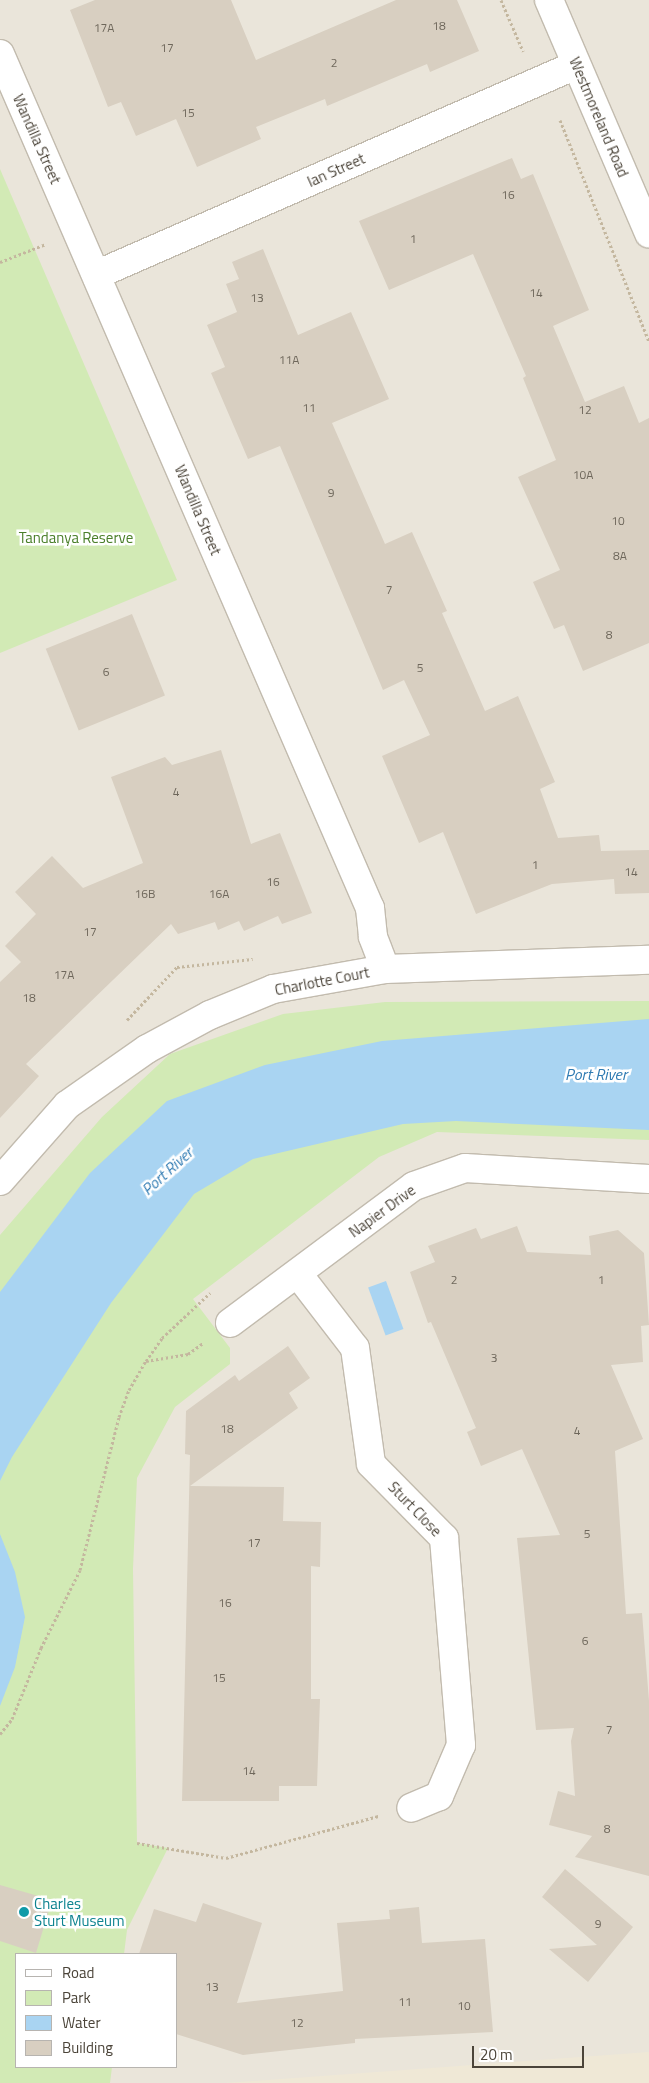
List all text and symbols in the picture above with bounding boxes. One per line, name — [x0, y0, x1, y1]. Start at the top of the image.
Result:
house number: 18 — [432, 19, 446, 33]
house number: 17A — [94, 21, 114, 35]
house number: 17 — [160, 41, 174, 55]
street label: Westmoreland Road — [566, 54, 632, 180]
house number: 2 — [331, 56, 337, 70]
street label: Wandilla Street — [9, 91, 65, 187]
house number: 15 — [181, 106, 195, 120]
street label: Ian Street — [304, 149, 368, 191]
house number: 16 — [501, 188, 515, 202]
house number: 1 — [410, 232, 416, 246]
house number: 14 — [529, 286, 543, 300]
house number: 13 — [250, 291, 264, 305]
house number: 11A — [279, 353, 299, 367]
house number: 11 — [302, 401, 316, 415]
house number: 12 — [578, 403, 592, 417]
street label: Wandilla Street — [171, 462, 225, 558]
house number: 10A — [573, 468, 593, 482]
house number: 9 — [328, 486, 334, 500]
house number: 10 — [611, 514, 625, 528]
park label: Tandanya Reserve — [19, 529, 133, 547]
house number: 8A — [613, 549, 627, 563]
house number: 7 — [386, 583, 392, 597]
house number: 8 — [606, 628, 612, 642]
house number: 5 — [417, 661, 423, 675]
house number: 6 — [103, 665, 109, 679]
house number: 4 — [173, 785, 179, 799]
house number: 1 — [532, 858, 538, 872]
house number: 14 — [624, 865, 638, 879]
house number: 16 — [266, 875, 280, 889]
house number: 16B — [135, 887, 155, 901]
house number: 16A — [209, 887, 229, 901]
house number: 17 — [83, 925, 97, 939]
street label: Charlotte Court — [273, 963, 371, 999]
house number: 17A — [54, 968, 74, 982]
house number: 18 — [22, 991, 36, 1005]
water label: Port River — [565, 1064, 627, 1084]
water label: Port River — [137, 1143, 197, 1199]
street label: Napier Drive — [345, 1181, 419, 1241]
house number: 2 — [451, 1273, 457, 1287]
house number: 1 — [598, 1273, 604, 1287]
house number: 3 — [491, 1351, 497, 1365]
house number: 18 — [220, 1422, 234, 1436]
house number: 4 — [574, 1424, 580, 1438]
street label: Sturt Close — [385, 1478, 445, 1540]
house number: 5 — [584, 1527, 590, 1541]
house number: 17 — [247, 1536, 261, 1550]
house number: 16 — [218, 1596, 232, 1610]
house number: 6 — [582, 1634, 588, 1648]
house number: 15 — [212, 1671, 226, 1685]
house number: 7 — [606, 1723, 612, 1737]
house number: 14 — [242, 1764, 256, 1778]
house number: 8 — [604, 1822, 610, 1836]
place label: Charles Sturt Museum — [34, 1894, 125, 1929]
marker: Charles Sturt Museum — [18, 1906, 30, 1918]
house number: 9 — [595, 1917, 601, 1931]
legend — [15, 1953, 178, 2068]
text: Road — [62, 1961, 94, 1984]
house number: 13 — [205, 1980, 219, 1994]
text: Park — [62, 1986, 91, 2009]
house number: 11 — [398, 1995, 412, 2009]
house number: 10 — [457, 1999, 471, 2013]
text: Water — [62, 2011, 101, 2034]
house number: 12 — [290, 2016, 304, 2030]
text: Building — [62, 2036, 113, 2059]
scale bar — [474, 2036, 586, 2068]
text: 20 m — [480, 2043, 513, 2066]

